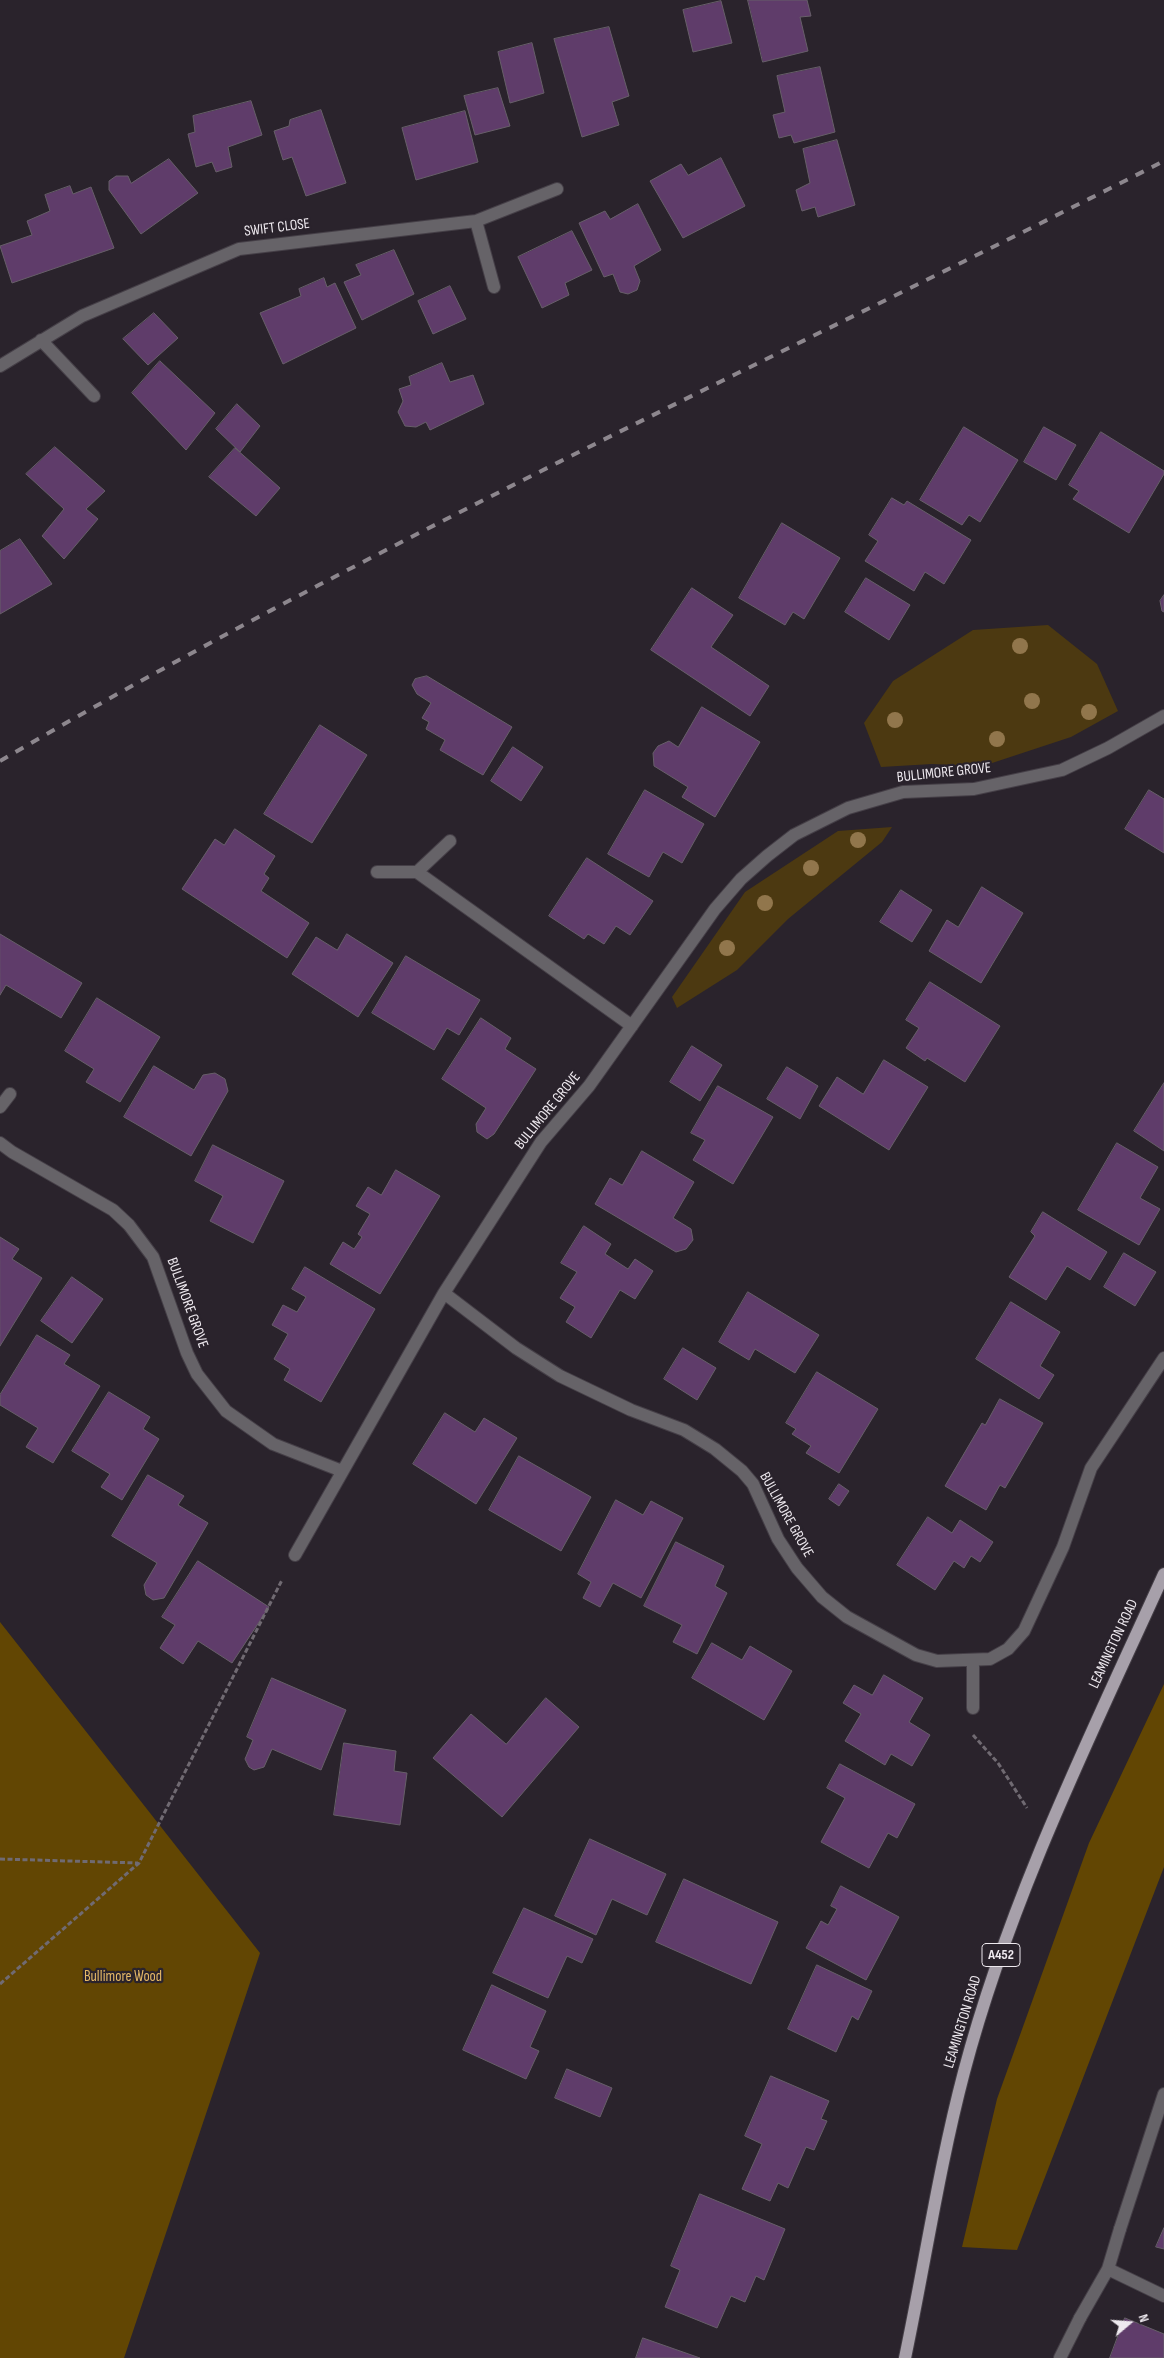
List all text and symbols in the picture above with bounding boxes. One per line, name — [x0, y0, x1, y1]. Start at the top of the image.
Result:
street label: SWIFT CLOSE — [243, 215, 311, 241]
street label: BULLIMORE GROVE — [896, 759, 992, 787]
street label: BULLIMORE GROVE — [511, 1069, 585, 1153]
street label: BULLIMORE GROVE — [162, 1255, 212, 1351]
street label: BULLIMORE GROVE — [755, 1469, 817, 1561]
street label: LEAMINGTON ROAD — [1086, 1597, 1142, 1691]
road number: A452 — [982, 1944, 1020, 1966]
park label: Bullimore Wood — [84, 1968, 162, 1986]
street label: LEAMINGTON ROAD — [940, 1973, 986, 2071]
north arrow — [1104, 2298, 1154, 2348]
text: N — [1134, 2312, 1153, 2324]

